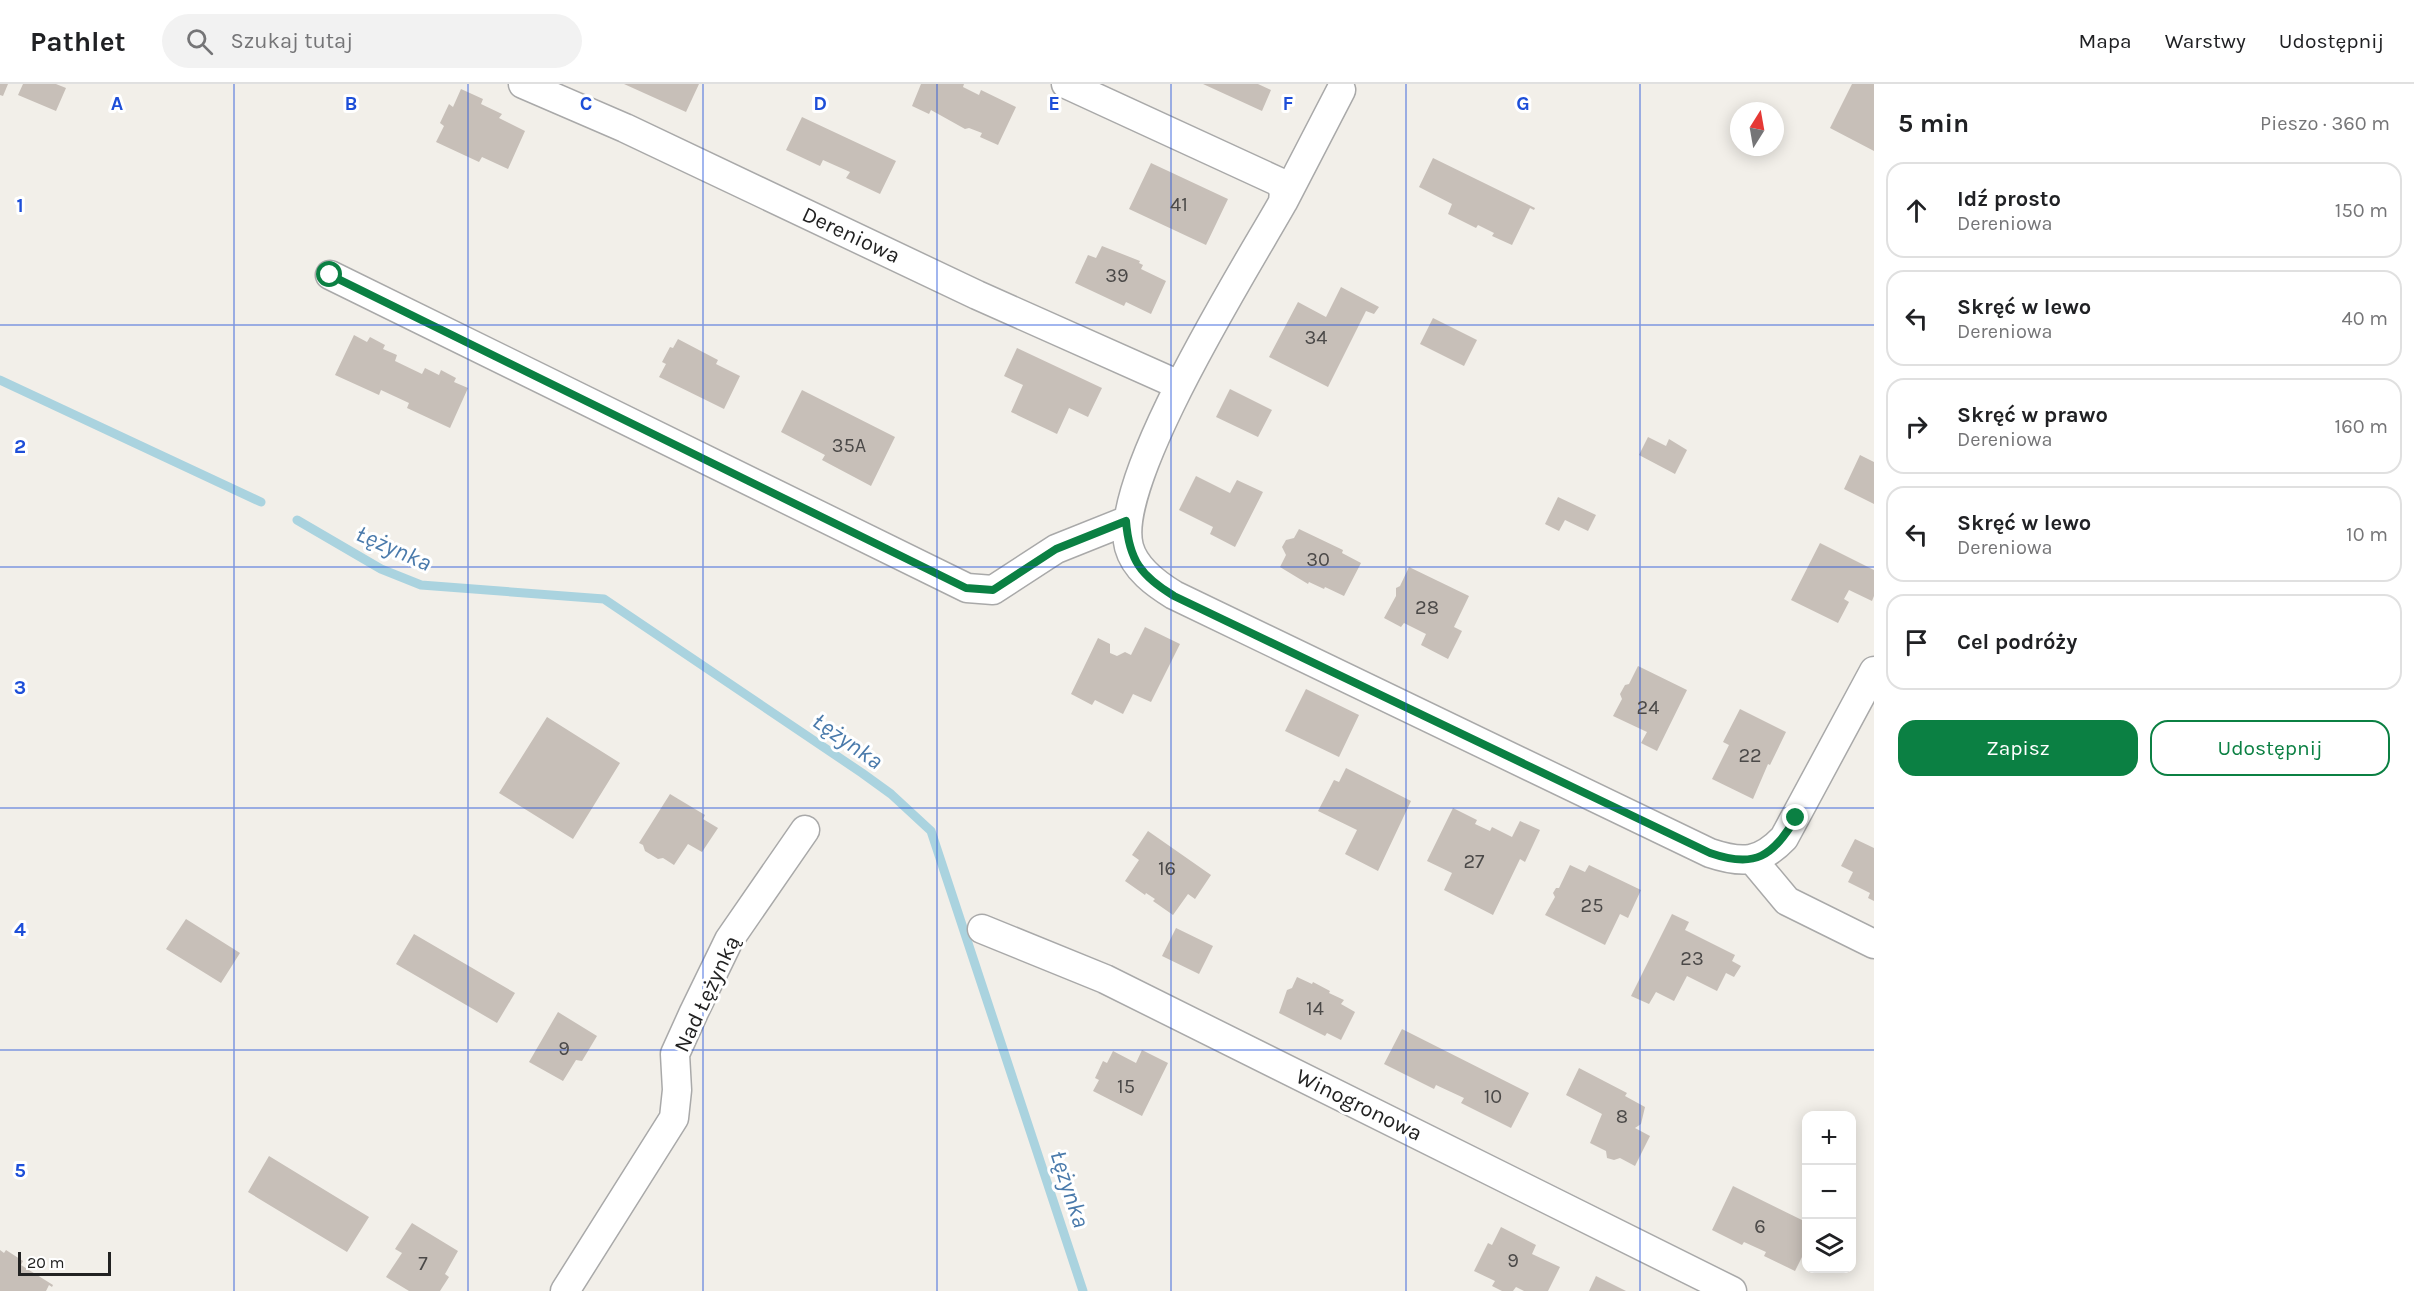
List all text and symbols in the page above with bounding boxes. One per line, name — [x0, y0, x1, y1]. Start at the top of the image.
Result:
search box — [162, 14, 582, 68]
text: Pathlet — [30, 25, 126, 58]
icon: search — [183, 25, 216, 58]
text: Szukaj tutaj — [231, 28, 353, 54]
text: Mapa — [2078, 29, 2132, 53]
text: Warstwy — [2165, 29, 2246, 53]
text: Udostępnij — [2279, 29, 2384, 53]
text: A — [111, 92, 124, 115]
text: B — [345, 92, 357, 115]
text: C — [580, 92, 592, 115]
text: D — [813, 92, 827, 115]
text: E — [1048, 92, 1060, 115]
text: F — [1283, 92, 1294, 115]
text: G — [1516, 92, 1530, 115]
north arrow — [1730, 102, 1784, 156]
text: 5 min — [1898, 108, 1969, 139]
text: Pieszo · 360 m — [2260, 112, 2390, 135]
text: Idź prosto — [1957, 186, 2061, 212]
house number: 41 — [1170, 193, 1188, 216]
text: 1 — [16, 194, 24, 217]
icon: ahead — [1900, 194, 1933, 227]
text: 150 m — [2335, 199, 2388, 222]
street label: Dereniowa — [798, 201, 904, 269]
text: Dereniowa — [1957, 212, 2052, 235]
route start — [316, 261, 342, 287]
house number: 39 — [1105, 264, 1129, 287]
text: Skręć w lewo — [1957, 294, 2091, 320]
icon: left — [1900, 302, 1933, 335]
text: 40 m — [2342, 307, 2388, 330]
text: Dereniowa — [1957, 320, 2052, 343]
house number: 34 — [1305, 326, 1327, 349]
text: Skręć w prawo — [1957, 402, 2108, 428]
icon: right — [1900, 410, 1933, 443]
text: 160 m — [2335, 415, 2388, 438]
text: Dereniowa — [1957, 428, 2052, 451]
house number: 35A — [832, 434, 866, 457]
text: 2 — [14, 435, 26, 458]
text: Skręć w lewo — [1957, 510, 2091, 536]
icon: left — [1900, 518, 1933, 551]
water label: Łężynka — [352, 519, 436, 577]
text: 10 m — [2346, 523, 2388, 546]
text: Dereniowa — [1957, 536, 2052, 559]
house number: 30 — [1306, 548, 1330, 571]
house number: 28 — [1415, 596, 1439, 619]
icon: arrive — [1900, 626, 1933, 659]
text: Cel podróży — [1957, 629, 2077, 655]
text: 3 — [14, 676, 26, 699]
house number: 24 — [1637, 696, 1659, 719]
water label: Łężynka — [808, 707, 888, 775]
button: Zapisz — [1898, 720, 2138, 776]
button: Udostępnij — [2150, 720, 2390, 776]
house number: 22 — [1738, 744, 1762, 767]
route end — [1782, 804, 1808, 830]
house number: 27 — [1464, 850, 1485, 873]
house number: 16 — [1158, 857, 1176, 880]
house number: 25 — [1581, 894, 1603, 917]
text: 4 — [14, 918, 26, 941]
street label: Nad Łężynką — [669, 932, 745, 1056]
house number: 23 — [1680, 947, 1704, 970]
house number: 14 — [1306, 997, 1324, 1020]
house number: 9 — [558, 1037, 570, 1060]
street label: Winogronowa — [1292, 1063, 1426, 1147]
house number: 15 — [1117, 1075, 1135, 1098]
house number: 10 — [1484, 1085, 1502, 1108]
house number: 8 — [1616, 1105, 1628, 1128]
map controls — [1802, 1111, 1856, 1273]
button: + — [1802, 1111, 1856, 1165]
water label: Łężynka — [1044, 1147, 1096, 1231]
text: 5 — [14, 1159, 26, 1182]
button: − — [1802, 1165, 1856, 1219]
house number: 6 — [1754, 1215, 1766, 1238]
button: layers — [1802, 1219, 1856, 1273]
scale bar — [18, 1249, 111, 1276]
house number: 9 — [1507, 1249, 1519, 1272]
house number: 7 — [418, 1252, 428, 1275]
text: 20 m — [27, 1253, 65, 1272]

